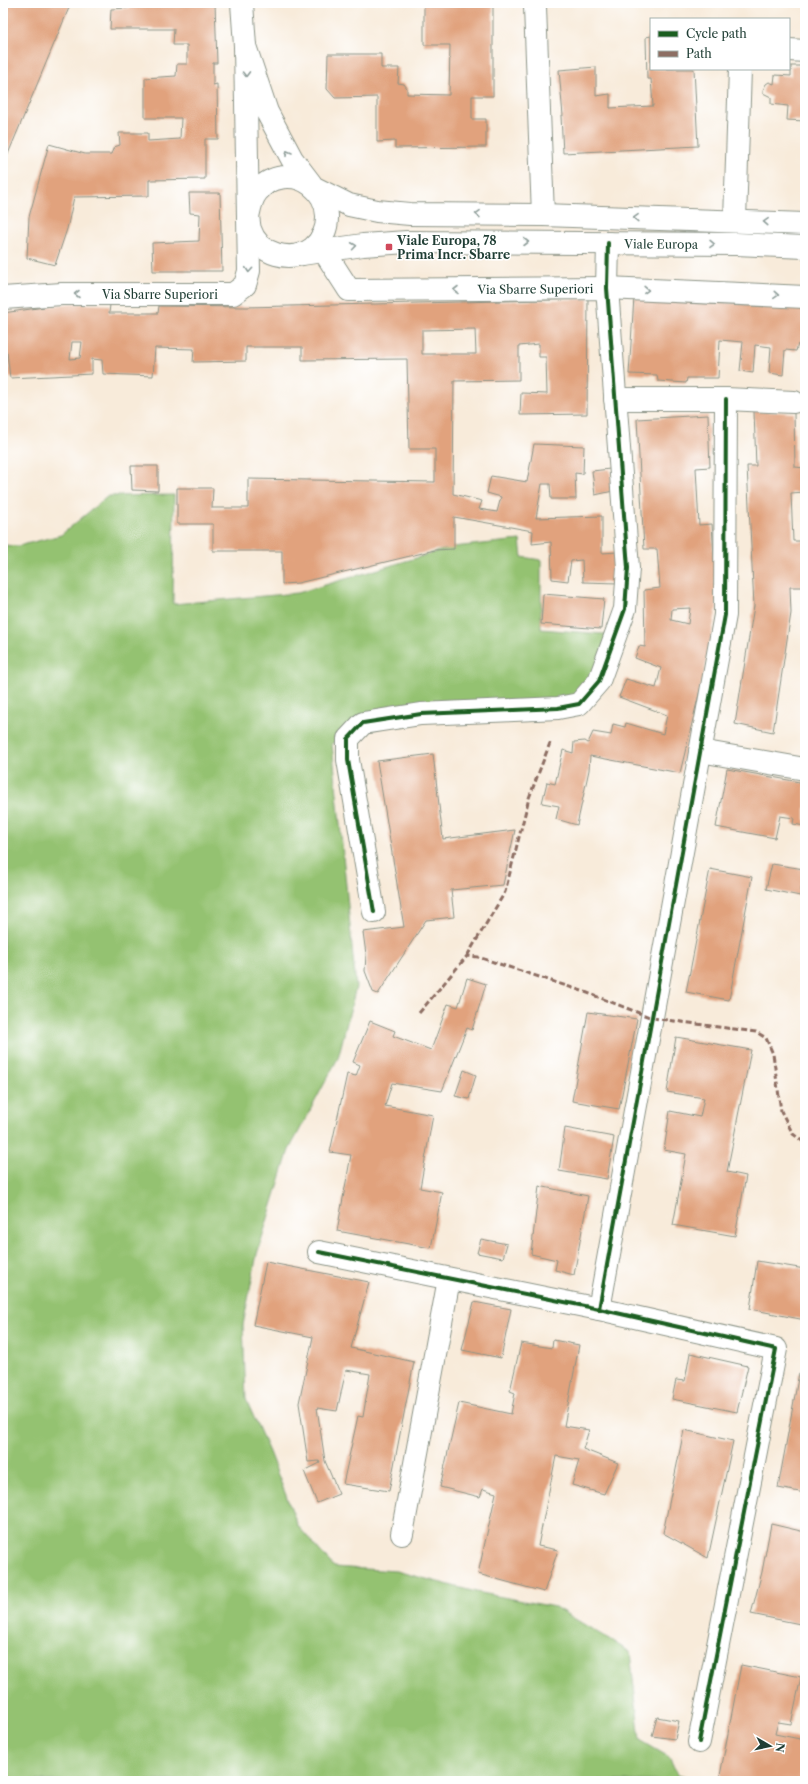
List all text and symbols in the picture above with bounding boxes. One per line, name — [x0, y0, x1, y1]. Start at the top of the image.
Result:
legend — [650, 18, 790, 70]
text: Cycle path — [686, 26, 747, 41]
text: Path — [686, 46, 712, 61]
one-way arrow — [242, 71, 250, 77]
one-way arrow — [286, 149, 293, 157]
one-way arrow — [475, 210, 481, 219]
one-way arrow — [633, 214, 639, 222]
one-way arrow — [763, 218, 769, 226]
place label: Viale Europa, 78 Prima Incr. Sbarre — [396, 233, 510, 262]
street label: Viale Europa — [623, 236, 699, 251]
one-way arrow — [523, 238, 529, 246]
one-way arrow — [709, 240, 715, 248]
one-way arrow — [351, 242, 357, 251]
marker: Viale Europa, 78 Prima Incr. Sbarre — [384, 242, 394, 252]
one-way arrow — [244, 267, 253, 273]
street label: Via Sbarre Superiori — [476, 281, 594, 297]
one-way arrow — [453, 286, 459, 294]
one-way arrow — [643, 286, 649, 294]
street label: Via Sbarre Superiori — [101, 287, 218, 302]
one-way arrow — [74, 290, 80, 298]
one-way arrow — [773, 291, 779, 300]
north arrow — [750, 1726, 790, 1766]
text: N — [772, 1742, 788, 1754]

